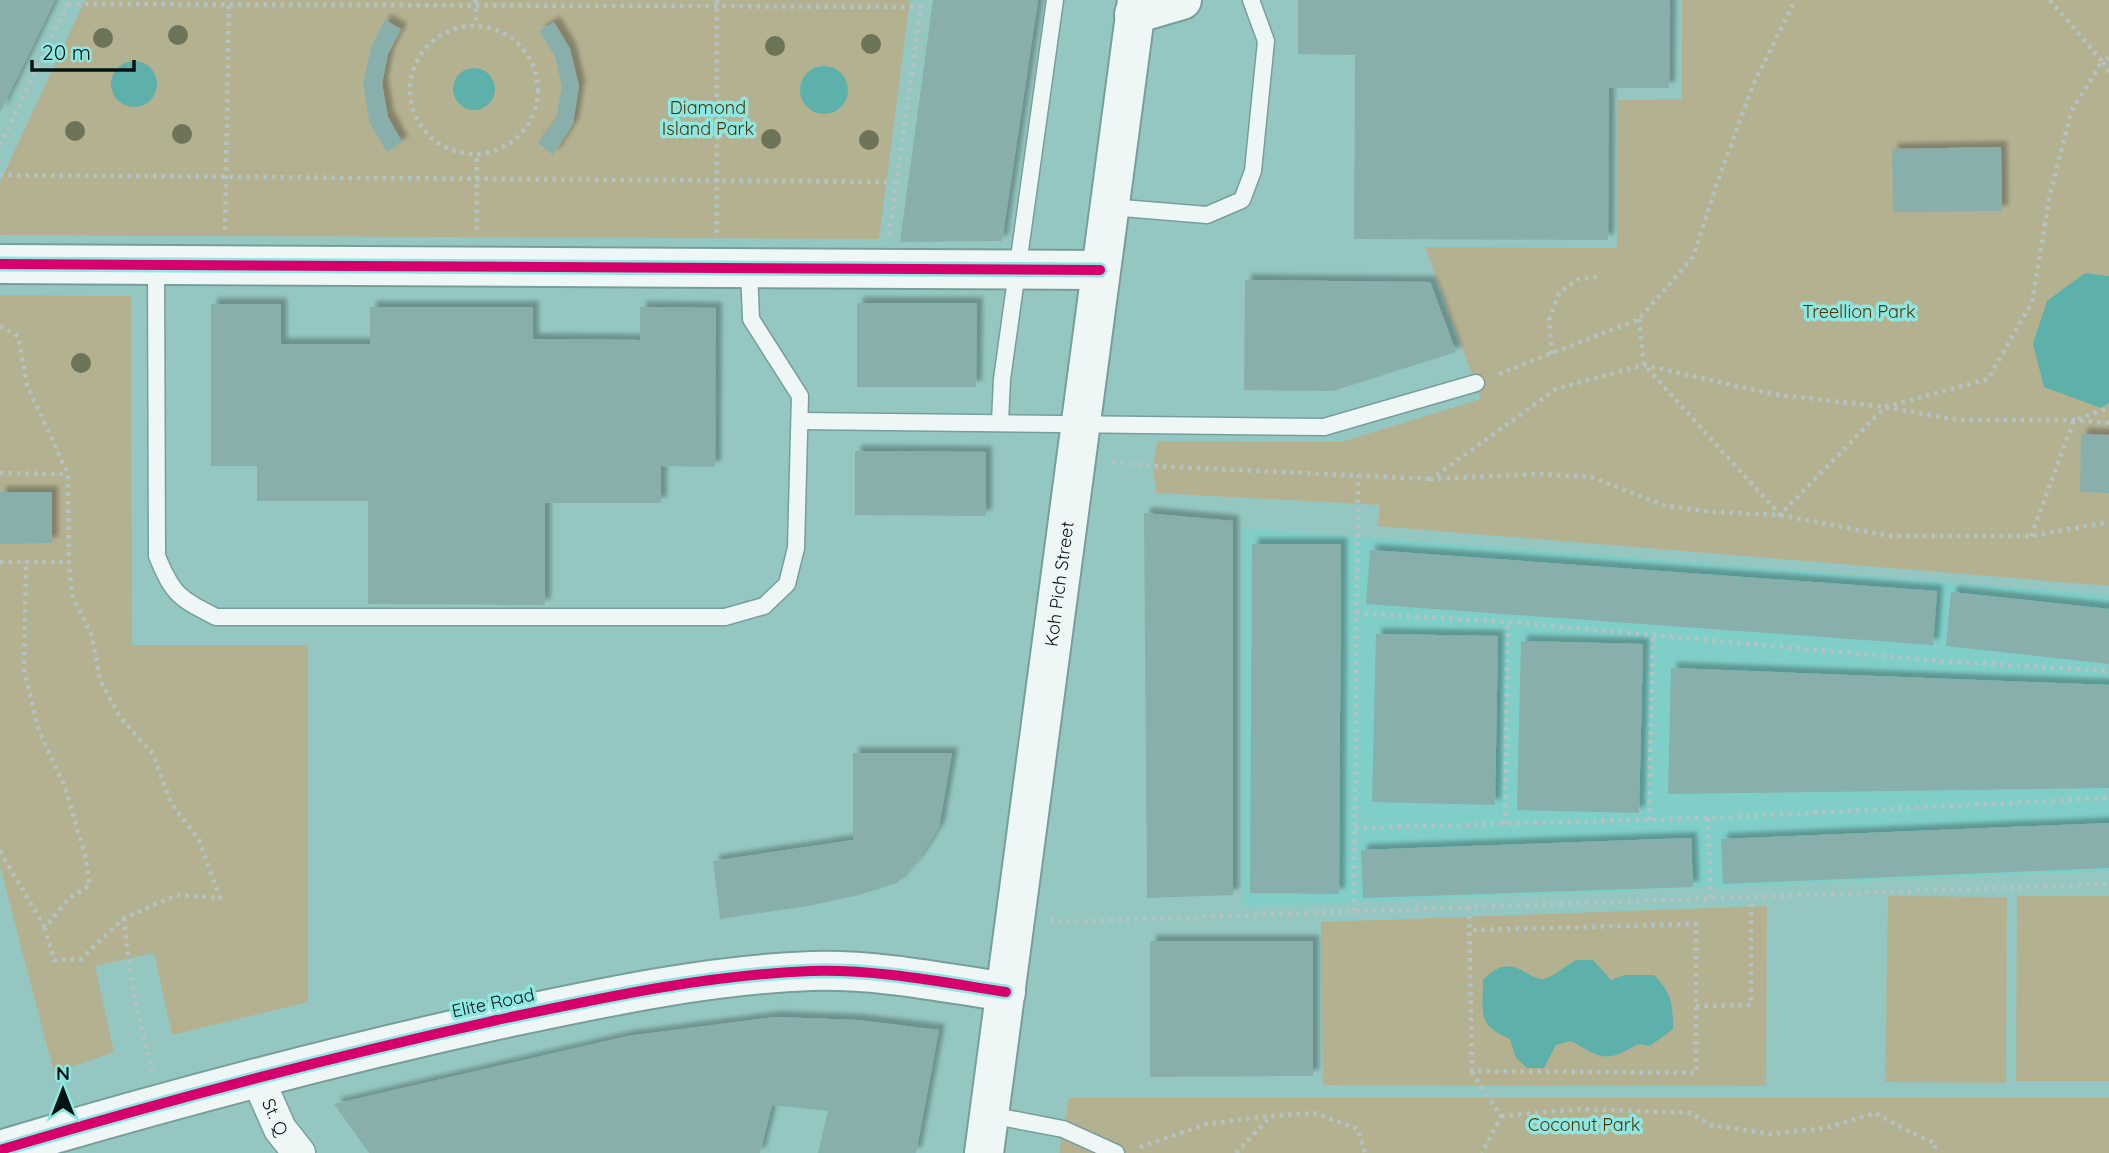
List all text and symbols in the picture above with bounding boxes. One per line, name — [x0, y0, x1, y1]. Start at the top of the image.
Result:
scale bar — [32, 28, 133, 72]
text: 20 m — [42, 39, 91, 65]
park label: Diamond Island Park — [662, 96, 754, 140]
park label: Treellion Park — [1802, 300, 1916, 323]
street label: Koh Pich Street — [1039, 520, 1079, 648]
street label: Elite Road — [449, 983, 536, 1022]
north arrow — [28, 1055, 98, 1125]
text: N — [56, 1061, 70, 1085]
street label: St. Q — [257, 1095, 294, 1140]
park label: Coconut Park — [1528, 1113, 1640, 1136]

